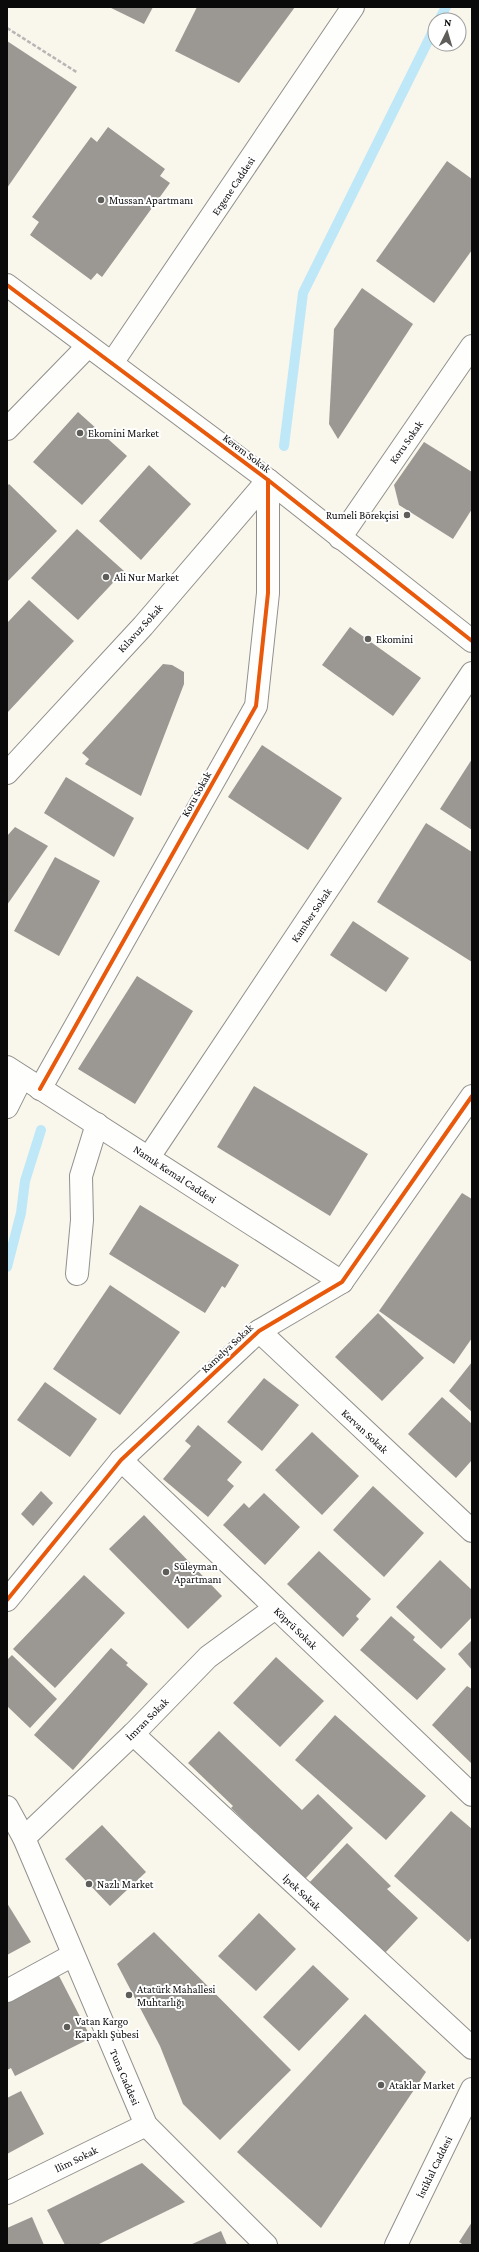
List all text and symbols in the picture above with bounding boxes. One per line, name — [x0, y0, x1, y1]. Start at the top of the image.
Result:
north arrow — [427, 12, 467, 52]
text: N — [444, 16, 453, 28]
street label: Ergene Caddesi — [209, 154, 258, 218]
place label: Mussan Apartmanı — [109, 194, 193, 207]
marker: Mussan Apartmanı — [96, 195, 106, 205]
street label: Koru Sokak — [387, 418, 426, 466]
place label: Ekomini Market — [88, 427, 159, 439]
marker: Ekomini Market — [75, 428, 85, 438]
street label: Kerem Sokak — [221, 431, 274, 475]
place label: Rumeli Börekçisi — [326, 509, 399, 522]
marker: Rumeli Börekçisi — [402, 510, 412, 520]
place label: Ali Nur Market — [114, 571, 179, 583]
marker: Ali Nur Market — [101, 572, 111, 582]
street label: Kılavuz Sokak — [115, 601, 165, 655]
place label: Ekomini — [376, 633, 413, 645]
marker: Ekomini — [363, 634, 373, 644]
street label: Koru Sokak — [179, 769, 214, 819]
street label: Kamber Sokak — [288, 885, 334, 944]
street label: Namık Kemal Caddesi — [131, 1143, 219, 1205]
street label: Kamelya Sokak — [199, 1321, 257, 1376]
street label: Kervan Sokak — [339, 1406, 391, 1456]
place label: Süleyman Apartmanı — [174, 1560, 222, 1586]
marker: Süleyman Apartmanı — [161, 1567, 171, 1577]
street label: Köprü Sokak — [271, 1604, 321, 1653]
street label: İmran Sokak — [123, 1695, 171, 1743]
street label: İpek Sokak — [280, 1871, 324, 1914]
place label: Nazlı Market — [97, 1878, 154, 1890]
marker: Nazlı Market — [84, 1879, 94, 1889]
place label: Atatürk Mahallesi Muhtarlığı — [137, 1983, 216, 2009]
marker: Atatürk Mahallesi Muhtarlığı — [124, 1990, 134, 2000]
place label: Vatan Kargo Kapaklı Şubesi — [75, 2015, 139, 2041]
marker: Vatan Kargo Kapaklı Şubesi — [62, 2022, 72, 2032]
street label: Tuna Caddesi — [108, 2047, 142, 2107]
place label: Ataklar Market — [389, 2079, 455, 2091]
marker: Ataklar Market — [376, 2080, 386, 2090]
street label: İstiklal Caddesi — [414, 2134, 454, 2200]
street label: İlim Sokak — [53, 2143, 100, 2175]

